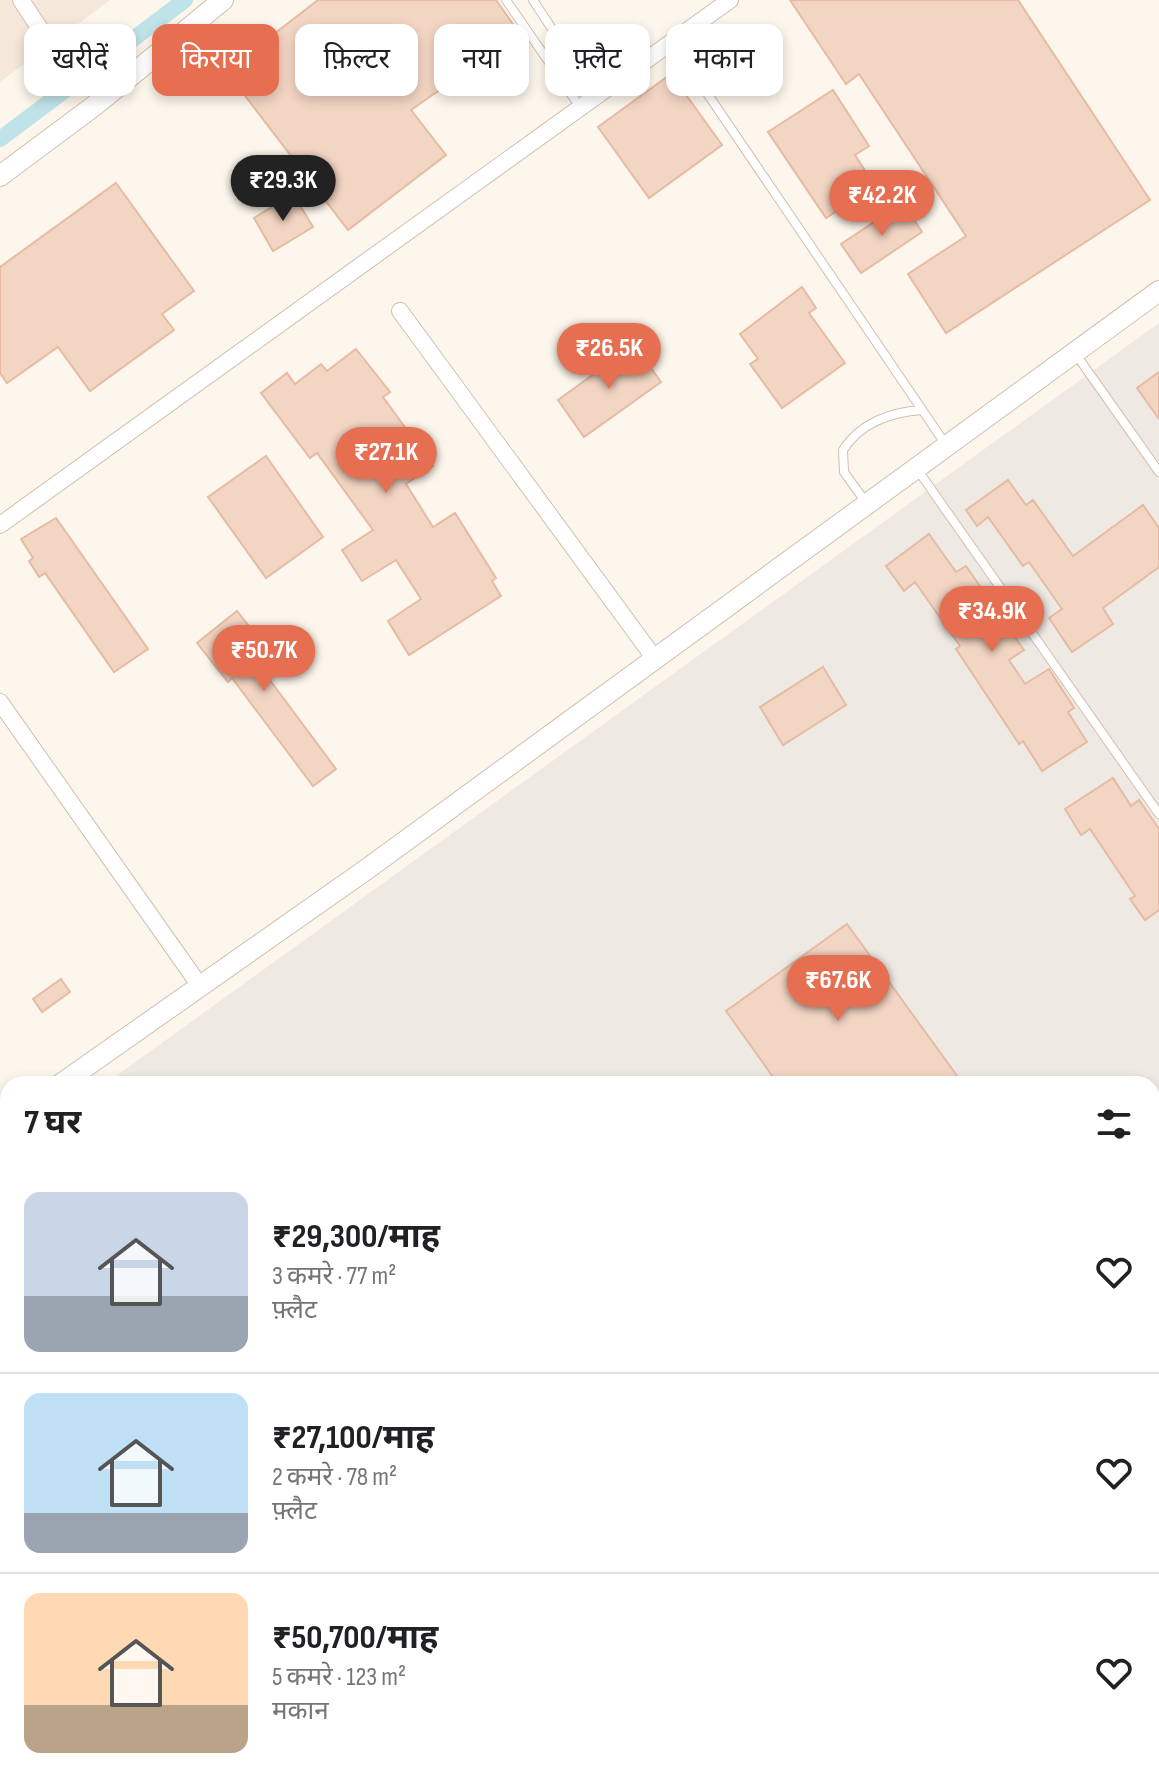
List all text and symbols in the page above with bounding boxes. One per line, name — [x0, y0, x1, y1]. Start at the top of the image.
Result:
chip: खरीदें — [24, 24, 136, 96]
chip: किराया — [152, 24, 279, 96]
chip: फ़िल्टर — [295, 24, 418, 96]
chip: नया — [434, 24, 529, 96]
chip: फ़्लैट — [545, 24, 650, 96]
chip: मकान — [666, 24, 783, 96]
pin: ₹29.3K — [218, 155, 348, 223]
text: ₹29.3K — [249, 165, 317, 196]
pin: ₹42.2K — [817, 170, 947, 238]
text: ₹42.2K — [847, 180, 917, 211]
pin: ₹26.5K — [544, 323, 674, 391]
text: ₹26.5K — [575, 333, 643, 364]
pin: ₹27.1K — [321, 427, 451, 495]
text: ₹27.1K — [354, 437, 418, 468]
pin: ₹34.9K — [927, 586, 1057, 654]
text: ₹34.9K — [957, 596, 1027, 627]
pin: ₹50.7K — [199, 625, 329, 693]
text: ₹50.7K — [230, 635, 298, 666]
pin: ₹67.6K — [773, 955, 903, 1023]
text: ₹67.6K — [805, 965, 871, 996]
text: 7 घर — [24, 1102, 81, 1143]
icon: filters — [1092, 1102, 1136, 1146]
text: ₹29,300/माह — [272, 1216, 440, 1257]
icon: home — [88, 1224, 184, 1320]
icon: heart — [1092, 1250, 1136, 1294]
text: 3 कमरे · 77 m² — [272, 1261, 396, 1292]
text: फ़्लैट — [272, 1295, 317, 1326]
text: ₹27,100/माह — [272, 1417, 434, 1458]
icon: home — [88, 1425, 184, 1521]
icon: heart — [1092, 1451, 1136, 1495]
text: 2 कमरे · 78 m² — [272, 1462, 397, 1493]
text: फ़्लैट — [272, 1496, 317, 1527]
text: ₹50,700/माह — [272, 1617, 438, 1658]
icon: home — [88, 1625, 184, 1721]
icon: heart — [1092, 1651, 1136, 1695]
text: 5 कमरे · 123 m² — [272, 1662, 406, 1693]
text: मकान — [272, 1696, 329, 1727]

